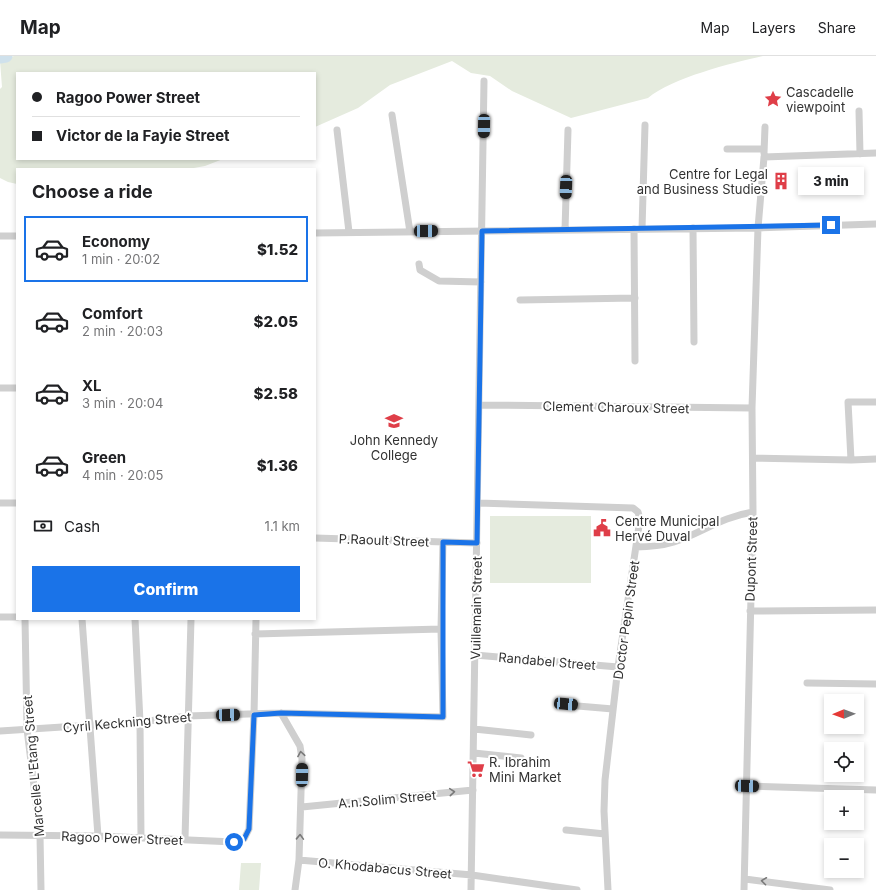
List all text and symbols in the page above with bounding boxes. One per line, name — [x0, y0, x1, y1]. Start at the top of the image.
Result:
text: Map — [20, 16, 61, 39]
text: Map — [701, 19, 730, 36]
text: Layers — [752, 19, 796, 36]
text: Share — [818, 19, 856, 36]
place label: Cascadelle viewpoint — [786, 84, 854, 115]
text: Ragoo Power Street — [56, 88, 200, 107]
place icon: Cascadelle viewpoint — [763, 89, 783, 109]
car — [478, 114, 490, 138]
text: Victor de la Fayie Street — [56, 126, 230, 145]
place label: Centre for Legal and Business Studies — [637, 166, 768, 197]
callout: 3 min — [798, 167, 864, 195]
building icon: Centre for Legal and Business Studies — [771, 171, 791, 191]
text: 3 min — [813, 173, 849, 189]
car — [560, 175, 572, 199]
text: Choose a ride — [32, 181, 153, 202]
route end — [822, 216, 840, 234]
car — [414, 225, 438, 237]
icon: car — [34, 231, 70, 267]
text: Economy — [82, 232, 150, 251]
text: $1.52 — [257, 240, 298, 259]
text: 1 min · 20:02 — [82, 251, 160, 267]
icon: car — [34, 303, 70, 339]
text: Comfort — [82, 304, 143, 323]
text: $2.05 — [254, 312, 298, 331]
text: 2 min · 20:03 — [82, 323, 163, 339]
icon: car — [34, 375, 70, 411]
text: XL — [82, 376, 102, 395]
text: $2.58 — [254, 384, 298, 403]
text: 3 min · 20:04 — [82, 395, 163, 411]
street label: Clement Charoux Street — [542, 398, 690, 416]
school or university icon: John Kennedy College — [384, 411, 404, 431]
place label: John Kennedy College — [350, 432, 438, 463]
icon: car — [34, 447, 70, 483]
text: Green — [82, 448, 126, 467]
text: $1.36 — [257, 456, 298, 475]
text: 4 min · 20:05 — [82, 467, 163, 483]
place label: Centre Municipal Hervé Duval — [615, 513, 719, 544]
icon: cash — [32, 515, 54, 537]
street label: Dupont Street — [742, 516, 760, 602]
text: Cash — [64, 517, 100, 536]
text: 1.1 km — [265, 518, 300, 534]
public building icon: Centre Municipal Hervé Duval — [592, 518, 612, 538]
street label: P.Raoult Street — [338, 530, 430, 550]
street label: Vuillemain Street — [467, 556, 485, 660]
street label: Doctor Pepin Street — [610, 559, 642, 681]
button: Confirm — [32, 566, 300, 612]
street label: Randabel Street — [498, 649, 596, 673]
north arrow — [824, 694, 864, 734]
map controls — [824, 694, 864, 878]
street label: Marcelle L'Etang Street — [19, 695, 47, 837]
car — [554, 697, 578, 711]
street label: Cyril Keckning Street — [62, 708, 192, 736]
car — [216, 709, 240, 721]
button: locate — [824, 742, 864, 782]
one-way arrow — [297, 751, 306, 757]
place label: R. Ibrahim Mini Market — [489, 754, 561, 785]
supermarket icon: R. Ibrahim Mini Market — [466, 759, 486, 779]
car — [296, 763, 308, 787]
car — [735, 780, 759, 792]
street label: A.n.Solim Street — [337, 787, 437, 811]
one-way arrow — [449, 788, 455, 797]
button: + — [824, 790, 864, 830]
street label: Ragoo Power Street — [61, 828, 183, 848]
route start — [225, 833, 243, 851]
one-way arrow — [296, 834, 305, 840]
button: − — [824, 838, 864, 878]
street label: O. Khodabacus Street — [318, 854, 452, 882]
one-way arrow — [761, 877, 767, 886]

